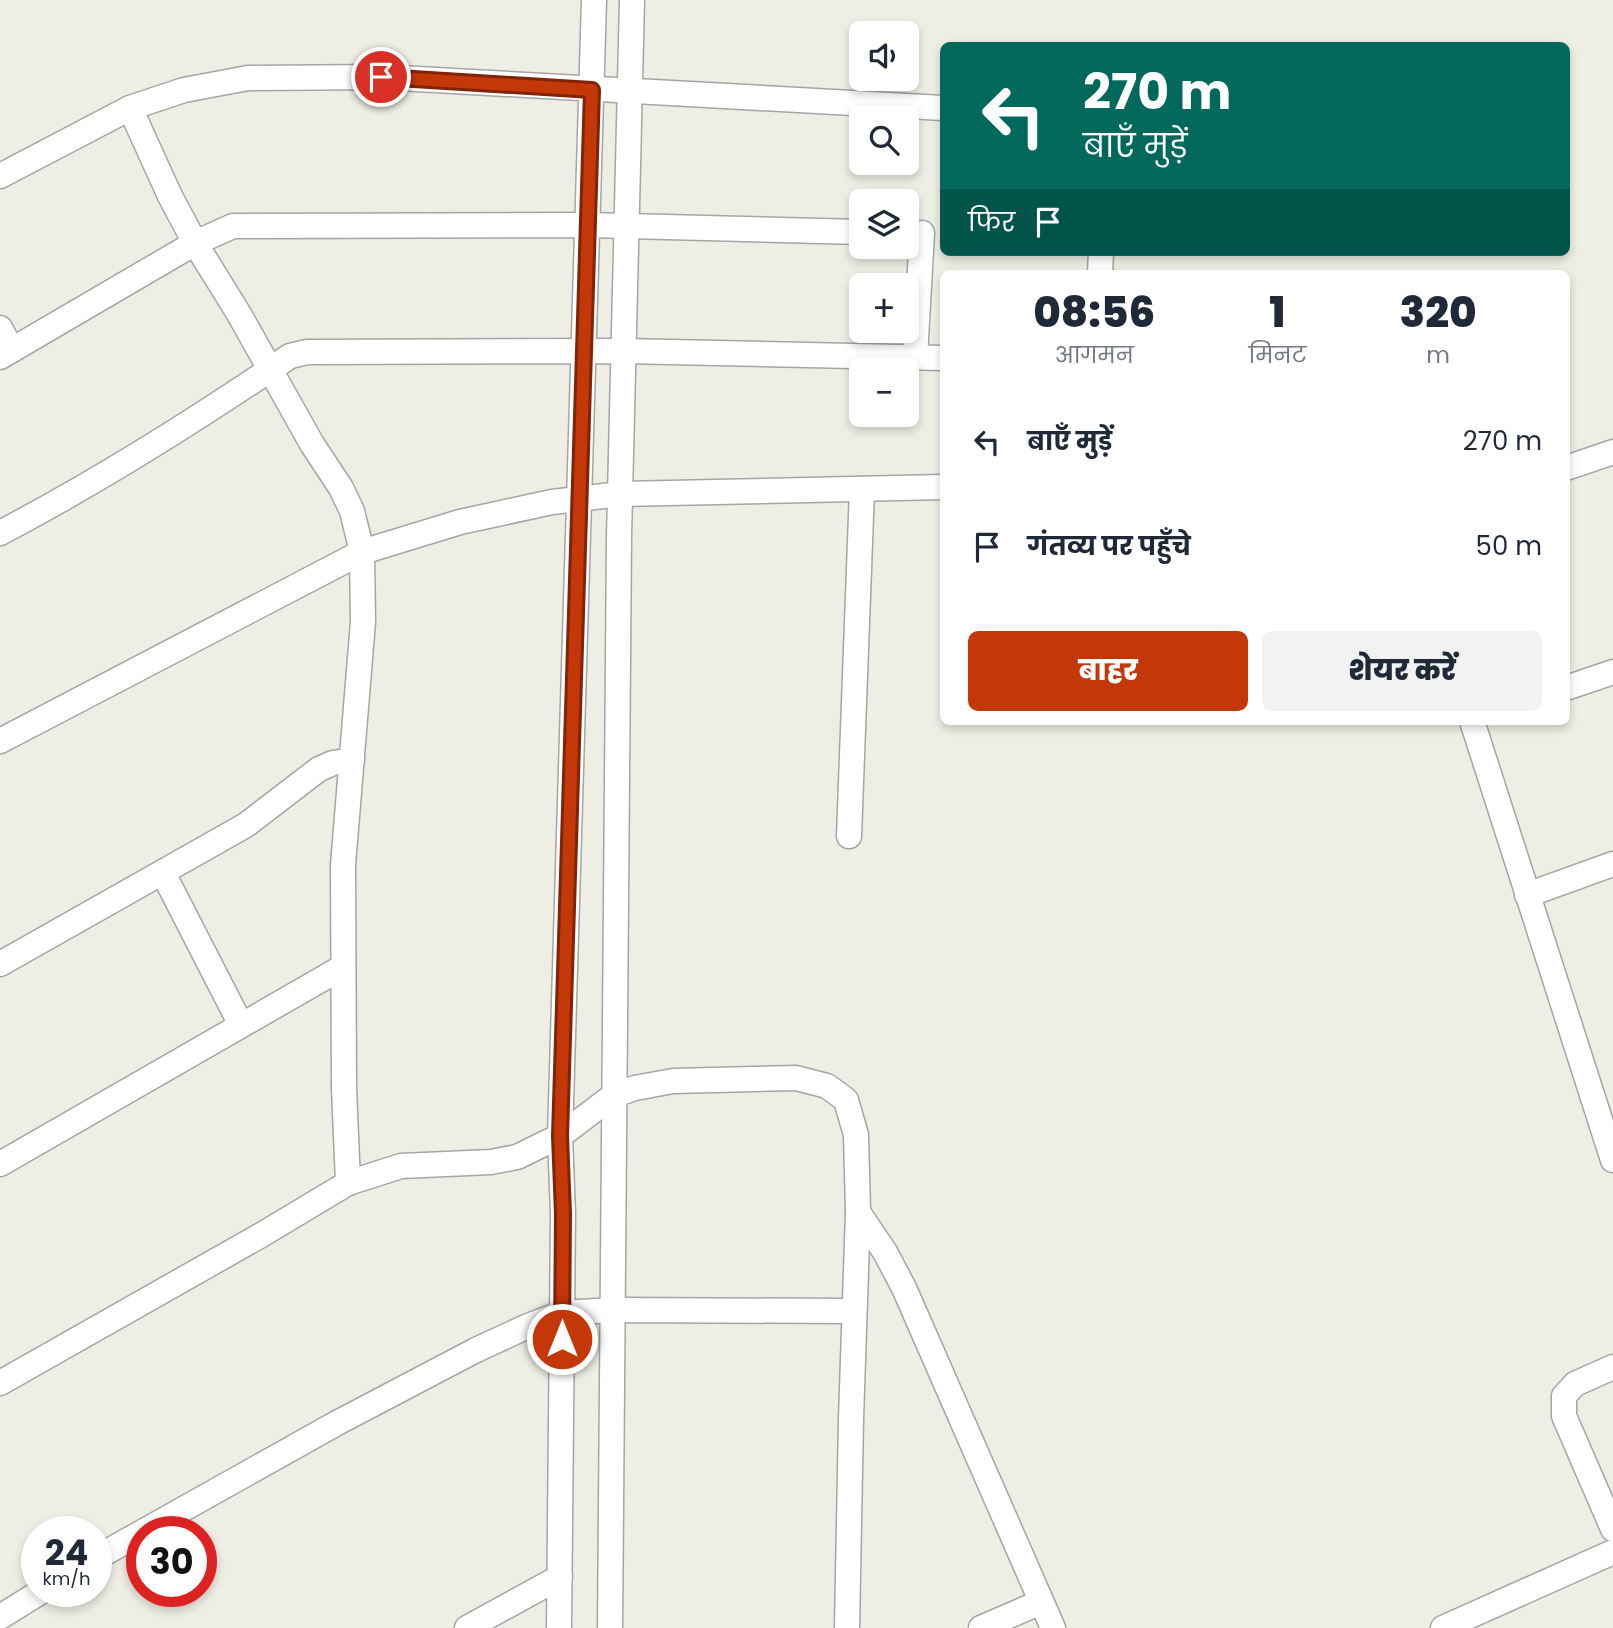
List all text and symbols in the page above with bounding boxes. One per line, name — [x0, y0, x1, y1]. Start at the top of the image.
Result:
map controls — [849, 21, 919, 427]
button: sound — [849, 21, 919, 91]
pin — [351, 47, 411, 107]
icon: arrive — [362, 58, 400, 96]
text: 270 m — [1083, 58, 1231, 126]
icon: left — [968, 70, 1059, 161]
button: search — [849, 105, 919, 175]
text: बाएँ मुड़ें — [1083, 123, 1187, 168]
button: layers — [849, 189, 919, 259]
icon: arrive — [1029, 203, 1067, 241]
text: फिर — [968, 204, 1015, 240]
button: + — [849, 273, 919, 343]
text: 08:56 — [1033, 283, 1155, 342]
text: 1 — [1269, 283, 1285, 342]
text: 320 — [1400, 283, 1477, 342]
text: आगमन — [1055, 339, 1134, 371]
text: मिनट — [1248, 339, 1306, 371]
text: m — [1426, 339, 1450, 371]
button: − — [849, 357, 919, 427]
icon: left — [968, 423, 1006, 461]
text: बाएँ मुड़ें — [1027, 423, 1112, 459]
text: 270 m — [1463, 423, 1542, 459]
icon: arrive — [968, 528, 1006, 566]
text: गंतव्य पर पहुँचे — [1027, 528, 1191, 564]
text: 50 m — [1476, 528, 1542, 564]
button: बाहर — [968, 631, 1248, 711]
button: शेयर करें — [1262, 631, 1542, 711]
position arrow — [525, 1302, 599, 1376]
speed limit sign: 30 — [126, 1516, 217, 1607]
text: 24 — [45, 1528, 88, 1577]
text: km/h — [43, 1566, 90, 1591]

